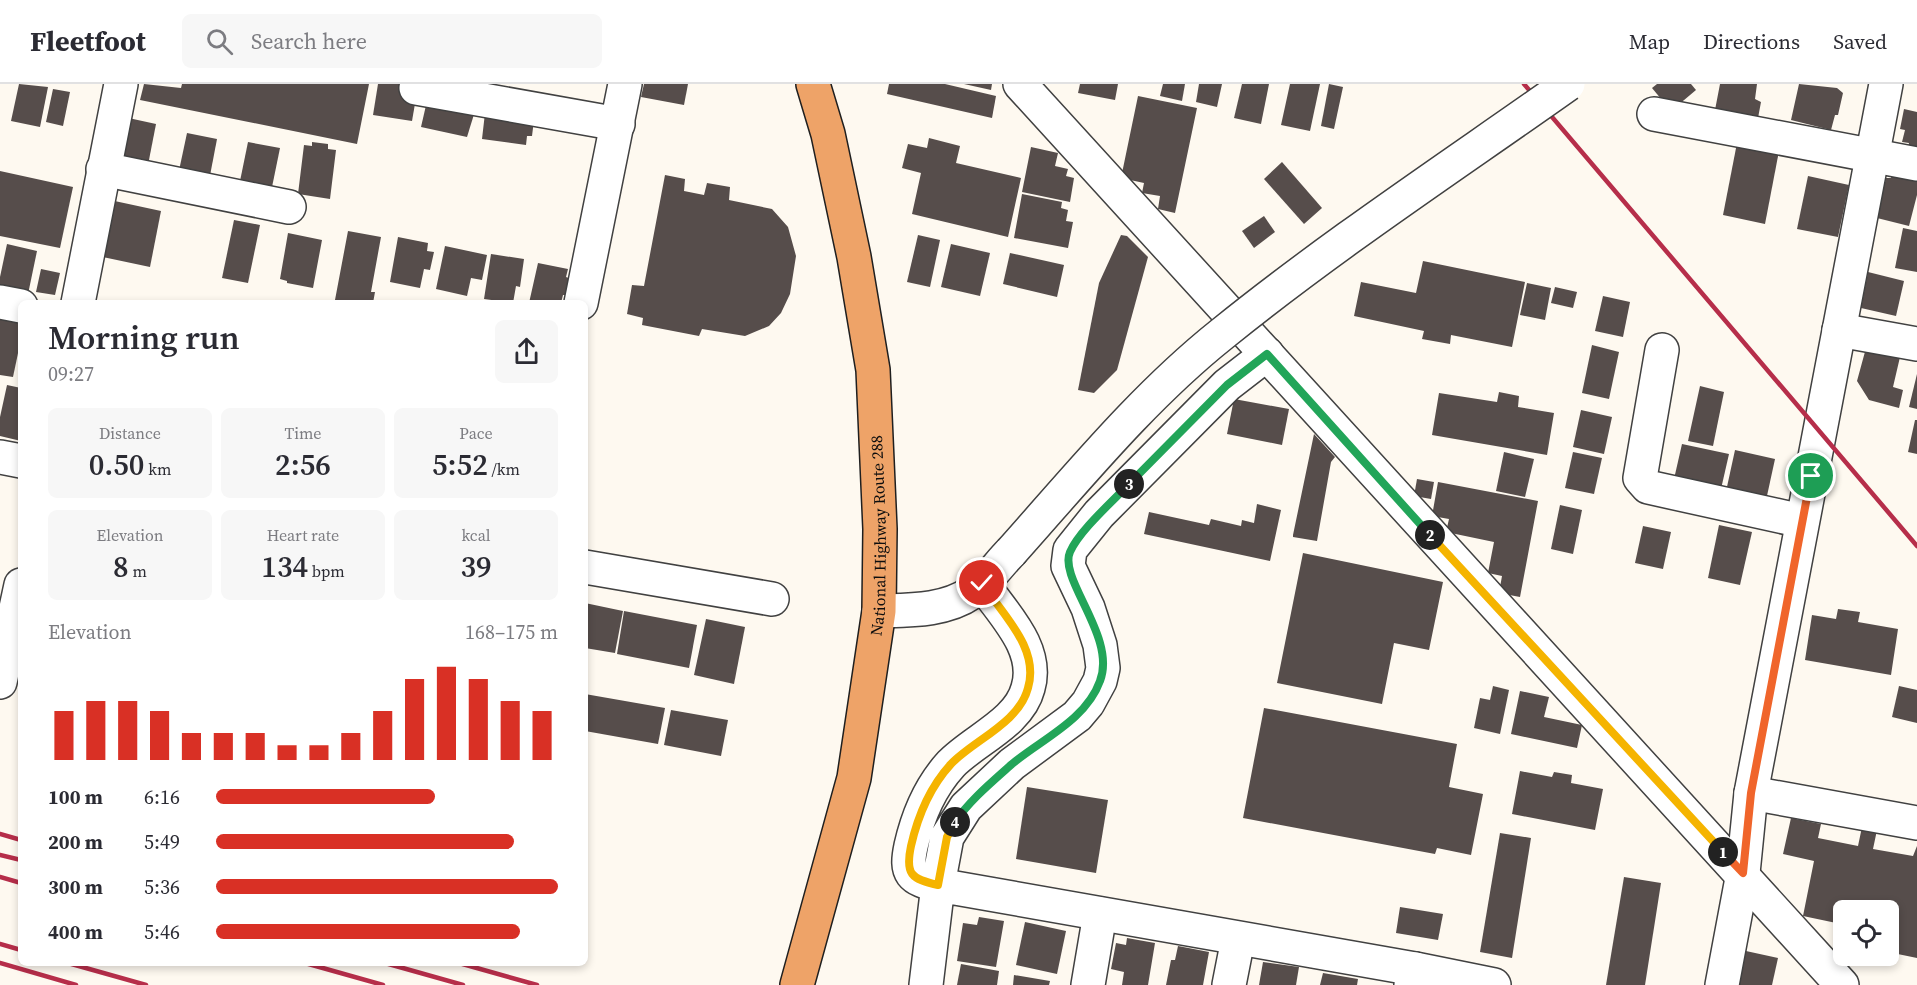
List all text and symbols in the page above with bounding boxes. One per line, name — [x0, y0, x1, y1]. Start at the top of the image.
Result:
search box — [182, 14, 602, 68]
text: Fleetfoot — [30, 22, 146, 60]
icon: search — [203, 25, 236, 58]
text: Search here — [251, 26, 367, 56]
text: Map — [1629, 27, 1670, 56]
text: Directions — [1703, 27, 1800, 56]
text: Saved — [1833, 27, 1887, 56]
text: Morning run — [48, 315, 240, 360]
button: share — [495, 320, 558, 383]
text: 09:27 — [48, 360, 94, 388]
text: Distance — [99, 422, 161, 444]
text: Time — [284, 422, 322, 444]
text: Pace — [459, 422, 493, 444]
street label: National Highway Route 288 — [864, 435, 891, 637]
text: 0.50 — [89, 444, 144, 485]
text: 2:56 — [275, 444, 331, 485]
text: 5:52 — [432, 444, 488, 485]
pin — [1785, 450, 1836, 501]
text: km — [144, 458, 171, 480]
text: /km — [488, 458, 520, 480]
icon: arrive — [1794, 459, 1827, 492]
pin: 3 — [1114, 469, 1144, 499]
text: 3 — [1125, 473, 1133, 495]
pin: 2 — [1415, 520, 1445, 550]
text: Elevation — [97, 524, 163, 546]
text: Heart rate — [267, 524, 339, 546]
text: kcal — [461, 524, 491, 546]
text: 2 — [1426, 524, 1434, 546]
text: 8 — [113, 546, 129, 587]
text: 134 — [261, 546, 308, 587]
text: 39 — [460, 546, 492, 587]
pin — [956, 557, 1007, 608]
text: m — [129, 560, 147, 582]
text: bpm — [308, 560, 345, 582]
icon: check — [965, 566, 998, 599]
text: Elevation — [48, 618, 132, 646]
text: 168–175 m — [465, 618, 558, 646]
text: 100 m — [48, 783, 103, 811]
text: 6:16 — [144, 783, 180, 811]
pin: 4 — [940, 807, 970, 837]
text: 4 — [951, 811, 959, 833]
text: 200 m — [48, 828, 103, 856]
text: 5:49 — [144, 828, 180, 856]
pin: 1 — [1708, 837, 1738, 867]
text: 1 — [1719, 841, 1727, 863]
text: 300 m — [48, 873, 103, 901]
text: 5:36 — [144, 873, 180, 901]
map controls — [1833, 900, 1899, 966]
button: locate — [1833, 900, 1899, 966]
text: 400 m — [48, 918, 103, 946]
text: 5:46 — [144, 918, 180, 946]

